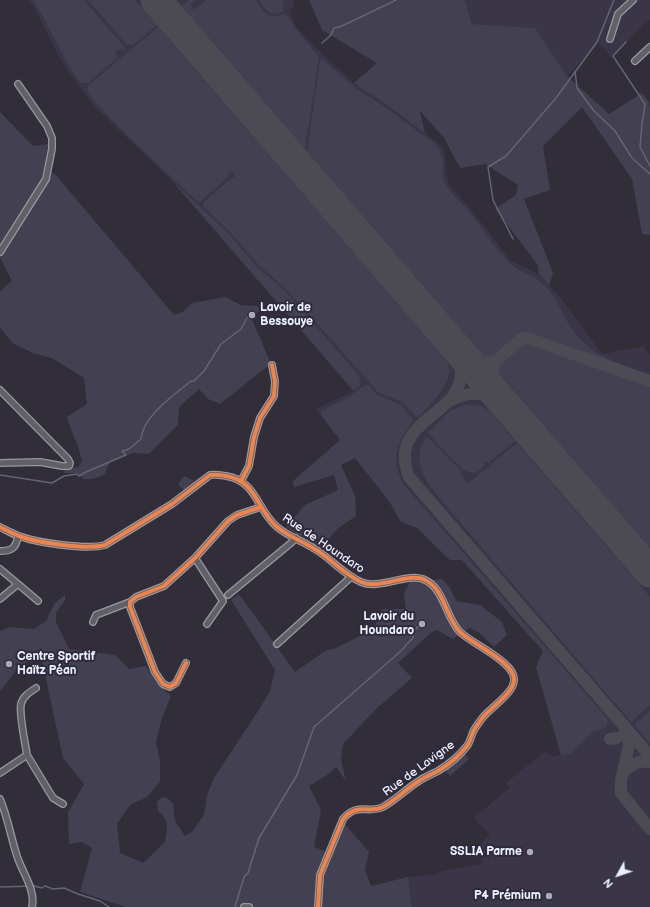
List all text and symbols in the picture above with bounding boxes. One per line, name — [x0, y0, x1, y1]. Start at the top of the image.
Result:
place label: Lavoir de Bessouye — [260, 301, 313, 329]
marker: Lavoir de Bessouye — [247, 310, 257, 320]
street label: Rue de Houndaro — [279, 511, 367, 577]
place label: Lavoir du Houndaro — [360, 610, 414, 638]
marker: Lavoir du Houndaro — [417, 619, 427, 629]
place label: Centre Sportif Haïtz Péan — [17, 650, 95, 678]
marker: Centre Sportif Haïtz Péan — [4, 659, 14, 669]
street label: Rue de Lavigne — [380, 738, 458, 800]
place label: SSLIA Parme — [450, 845, 522, 859]
marker: SSLIA Parme — [525, 847, 535, 857]
north arrow — [598, 855, 638, 895]
text: N — [601, 876, 616, 890]
place label: P4 Prémium — [474, 889, 541, 903]
marker: P4 Prémium — [544, 891, 554, 901]

